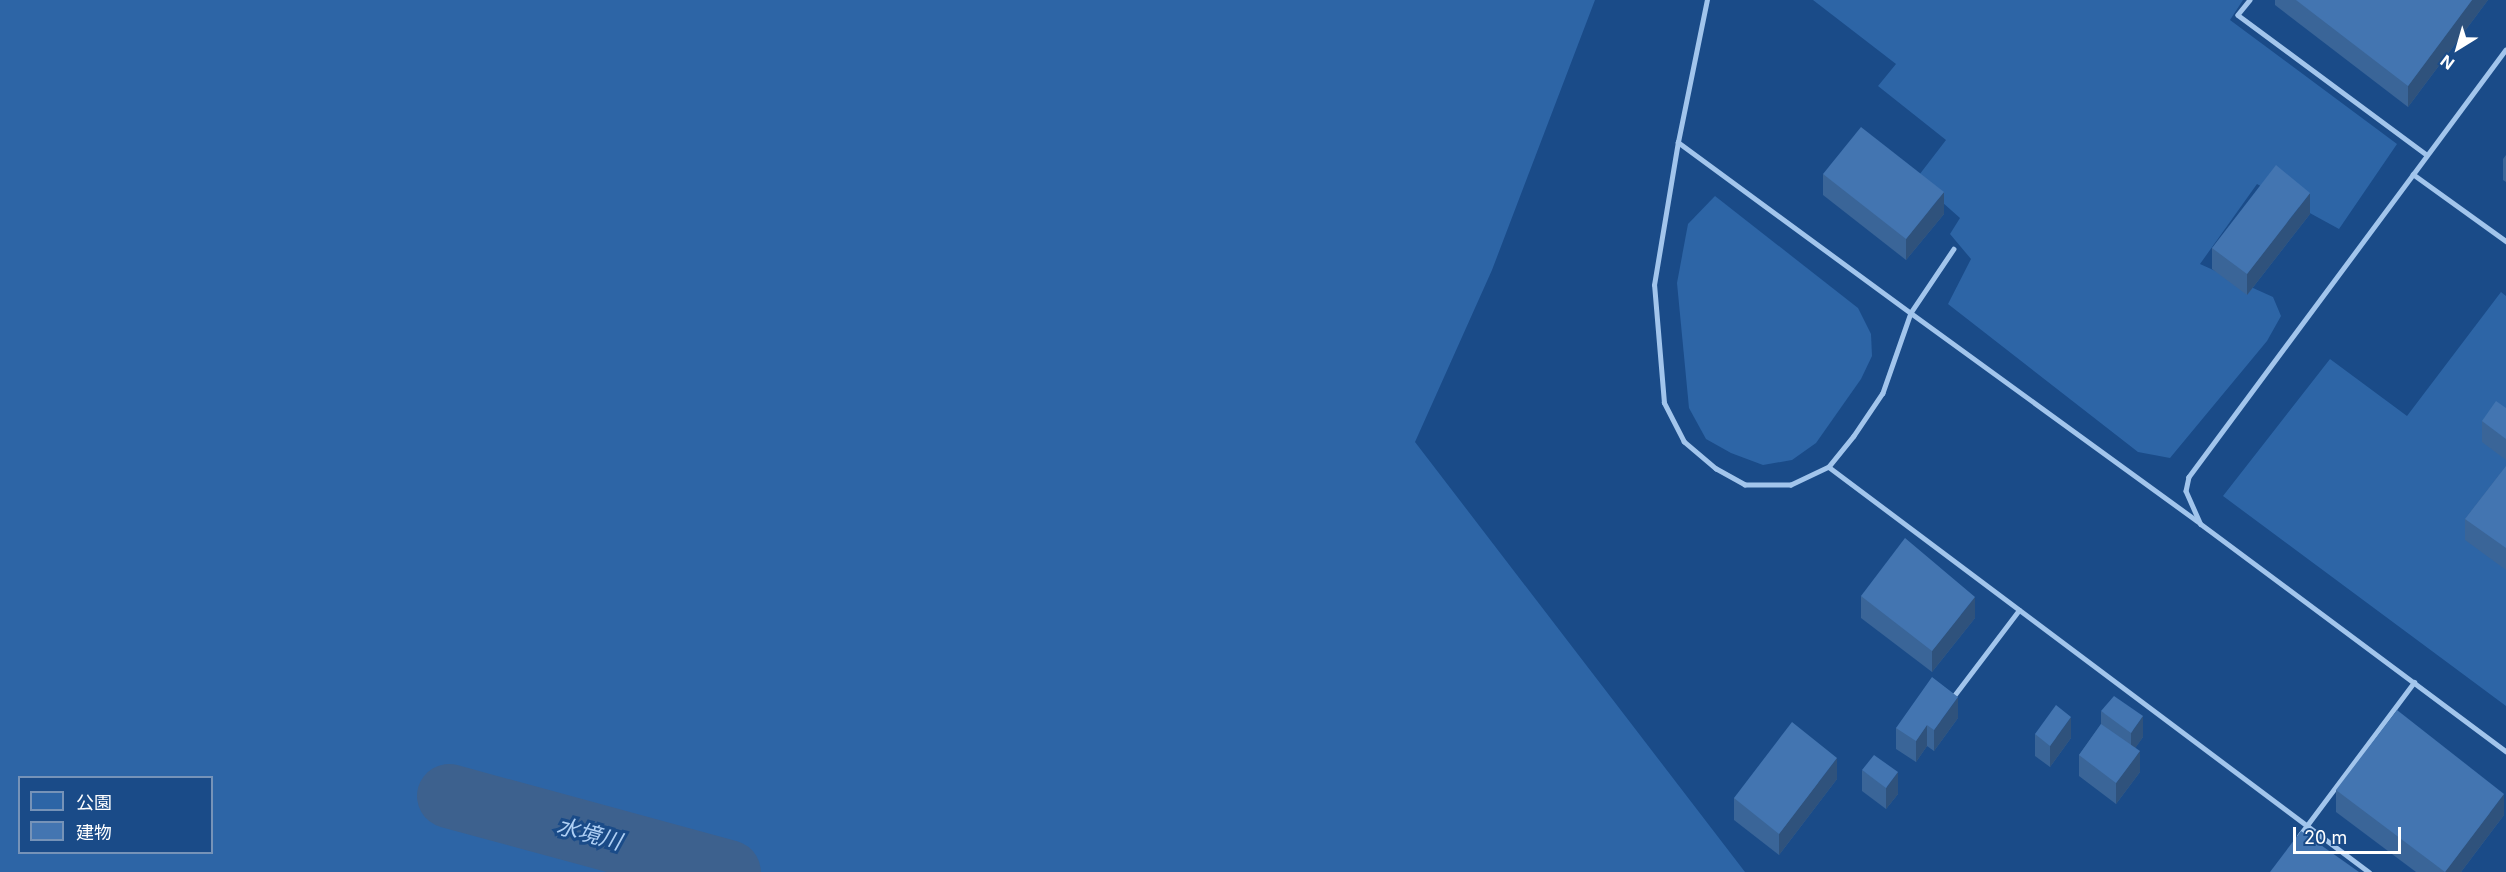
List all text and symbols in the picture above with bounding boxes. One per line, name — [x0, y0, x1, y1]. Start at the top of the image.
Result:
north arrow — [2428, 18, 2488, 78]
text: N — [2436, 51, 2458, 74]
legend — [18, 776, 213, 854]
text: 公園 — [76, 792, 112, 813]
water label: 水境川 — [554, 813, 624, 855]
scale bar — [2296, 815, 2404, 853]
text: 建物 — [76, 822, 112, 843]
text: 20 m — [2304, 827, 2347, 848]

